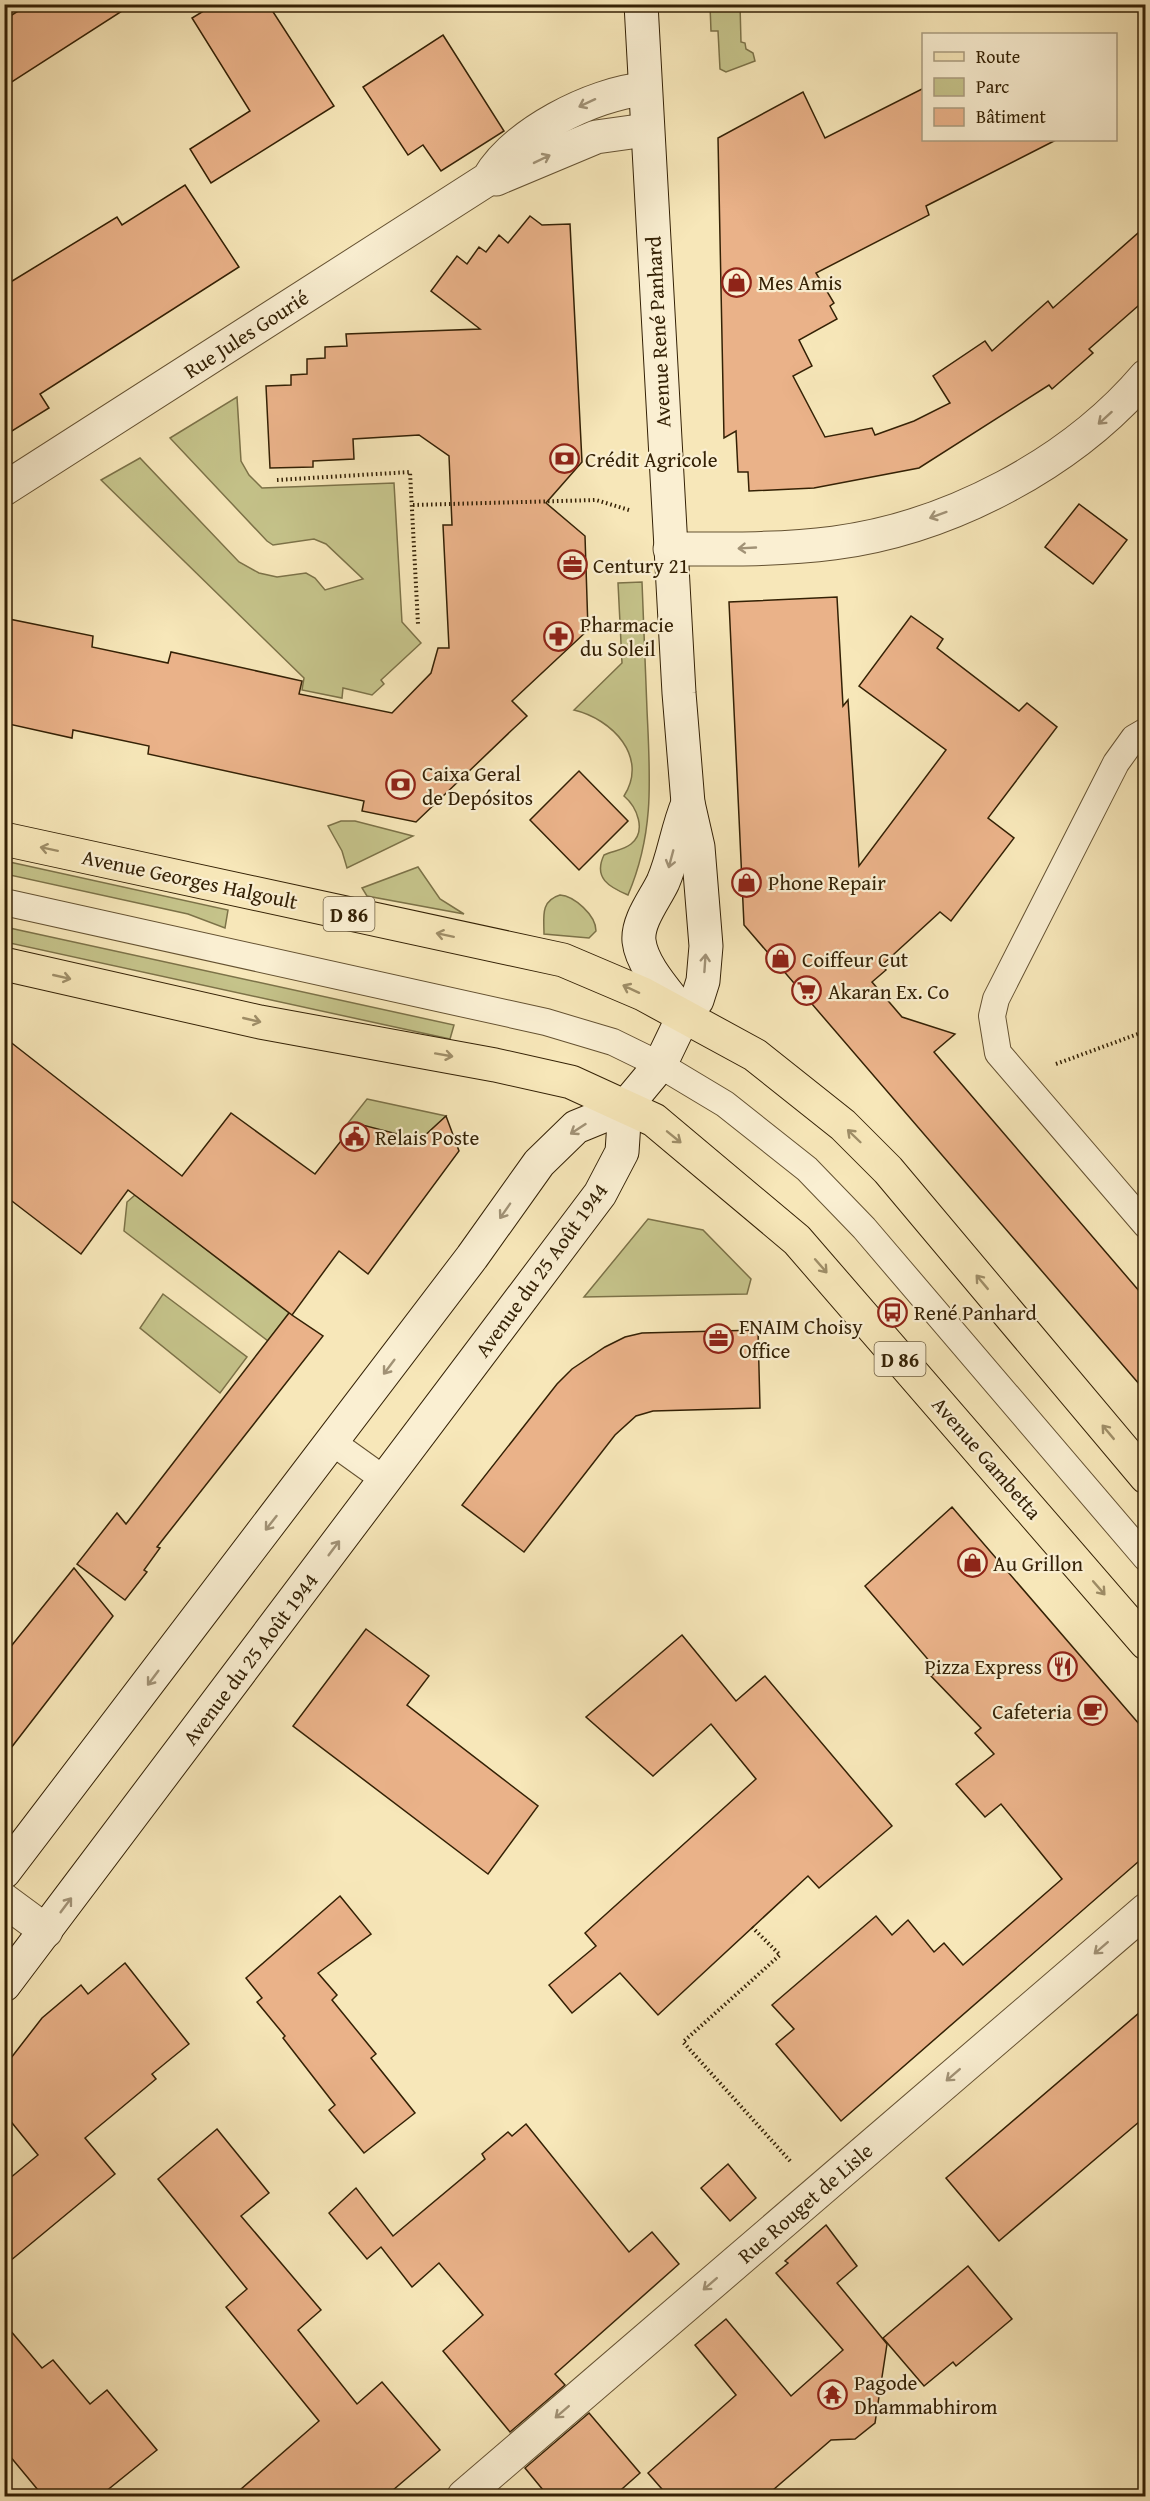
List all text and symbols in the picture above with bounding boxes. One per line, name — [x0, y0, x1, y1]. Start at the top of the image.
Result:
legend — [922, 33, 1117, 141]
text: Route — [976, 43, 1020, 70]
text: Parc — [976, 73, 1009, 100]
one-way arrow — [579, 98, 597, 110]
text: Bâtiment — [976, 103, 1046, 130]
one-way arrow — [533, 152, 551, 164]
street label: Avenue René Panhard — [637, 235, 678, 429]
shop icon: Mes Amis — [721, 266, 753, 298]
place label: Mes Amis — [758, 267, 842, 298]
street label: Rue Jules Gourié — [177, 282, 315, 386]
one-way arrow — [1098, 411, 1113, 425]
bank icon: Crédit Agricole — [548, 443, 580, 475]
place label: Crédit Agricole — [585, 444, 718, 475]
one-way arrow — [929, 511, 948, 522]
one-way arrow — [737, 542, 757, 553]
office icon: Century 21 — [556, 549, 588, 581]
place label: Century 21 — [593, 550, 689, 581]
place label: Pharmacie du Soleil — [580, 609, 674, 664]
pharmacy icon: Pharmacie du Soleil — [543, 620, 575, 652]
place label: Caixa Geral de Depósitos — [422, 758, 533, 813]
bank icon: Caixa Geral de Depósitos — [385, 769, 417, 801]
street label: Avenue Georges Halgoult — [79, 841, 301, 917]
one-way arrow — [40, 842, 59, 854]
one-way arrow — [665, 849, 676, 868]
shop icon: Phone Repair — [731, 866, 763, 898]
place label: Phone Repair — [768, 867, 886, 898]
road number: D 86 — [324, 897, 374, 931]
one-way arrow — [436, 929, 455, 940]
shop icon: Coiffeur Cut — [765, 943, 797, 975]
place label: Coiffeur Cut — [802, 944, 909, 975]
one-way arrow — [700, 953, 711, 973]
one-way arrow — [52, 971, 71, 983]
supermarket icon: Akaran Ex. Co — [791, 975, 823, 1007]
place label: Akaran Ex. Co — [828, 976, 949, 1007]
one-way arrow — [623, 983, 641, 994]
one-way arrow — [241, 1015, 261, 1026]
one-way arrow — [433, 1050, 453, 1061]
public building icon: Relais Poste — [338, 1121, 370, 1153]
place label: Relais Poste — [375, 1122, 479, 1153]
one-way arrow — [569, 1122, 586, 1135]
one-way arrow — [847, 1128, 862, 1143]
one-way arrow — [666, 1131, 682, 1144]
street label: Avenue du 25 Août 1944 — [467, 1177, 615, 1363]
one-way arrow — [499, 1202, 511, 1218]
one-way arrow — [814, 1258, 827, 1274]
one-way arrow — [976, 1275, 989, 1291]
bus stop icon: René Panhard — [877, 1296, 909, 1328]
place label: René Panhard — [914, 1297, 1037, 1328]
place label: FNAIM Choisy Office — [739, 1311, 863, 1366]
office icon: FNAIM Choisy Office — [702, 1322, 734, 1354]
road number: D 86 — [874, 1342, 926, 1376]
one-way arrow — [382, 1359, 395, 1375]
street label: Avenue Gambetta — [925, 1390, 1049, 1526]
one-way arrow — [1101, 1425, 1115, 1440]
one-way arrow — [264, 1514, 277, 1530]
one-way arrow — [328, 1540, 340, 1556]
shop icon: Au Grillon — [956, 1547, 988, 1579]
place label: Au Grillon — [993, 1548, 1083, 1579]
street label: Avenue du 25 Août 1944 — [175, 1566, 325, 1752]
one-way arrow — [1092, 1580, 1106, 1595]
restaurant icon: Pizza Express — [1047, 1650, 1079, 1682]
place label: Pizza Express — [924, 1651, 1042, 1682]
one-way arrow — [146, 1669, 159, 1685]
cafe icon: Cafeteria — [1077, 1695, 1109, 1727]
place label: Cafeteria — [992, 1696, 1072, 1727]
one-way arrow — [59, 1898, 72, 1914]
one-way arrow — [1094, 1941, 1109, 1955]
one-way arrow — [946, 2068, 961, 2082]
street label: Rue Rouget de Lisle — [731, 2135, 880, 2271]
one-way arrow — [702, 2278, 718, 2291]
place label: Pagode Dhammabhirom — [854, 2367, 997, 2422]
temple icon: Pagode Dhammabhirom — [817, 2378, 849, 2410]
one-way arrow — [555, 2405, 570, 2419]

